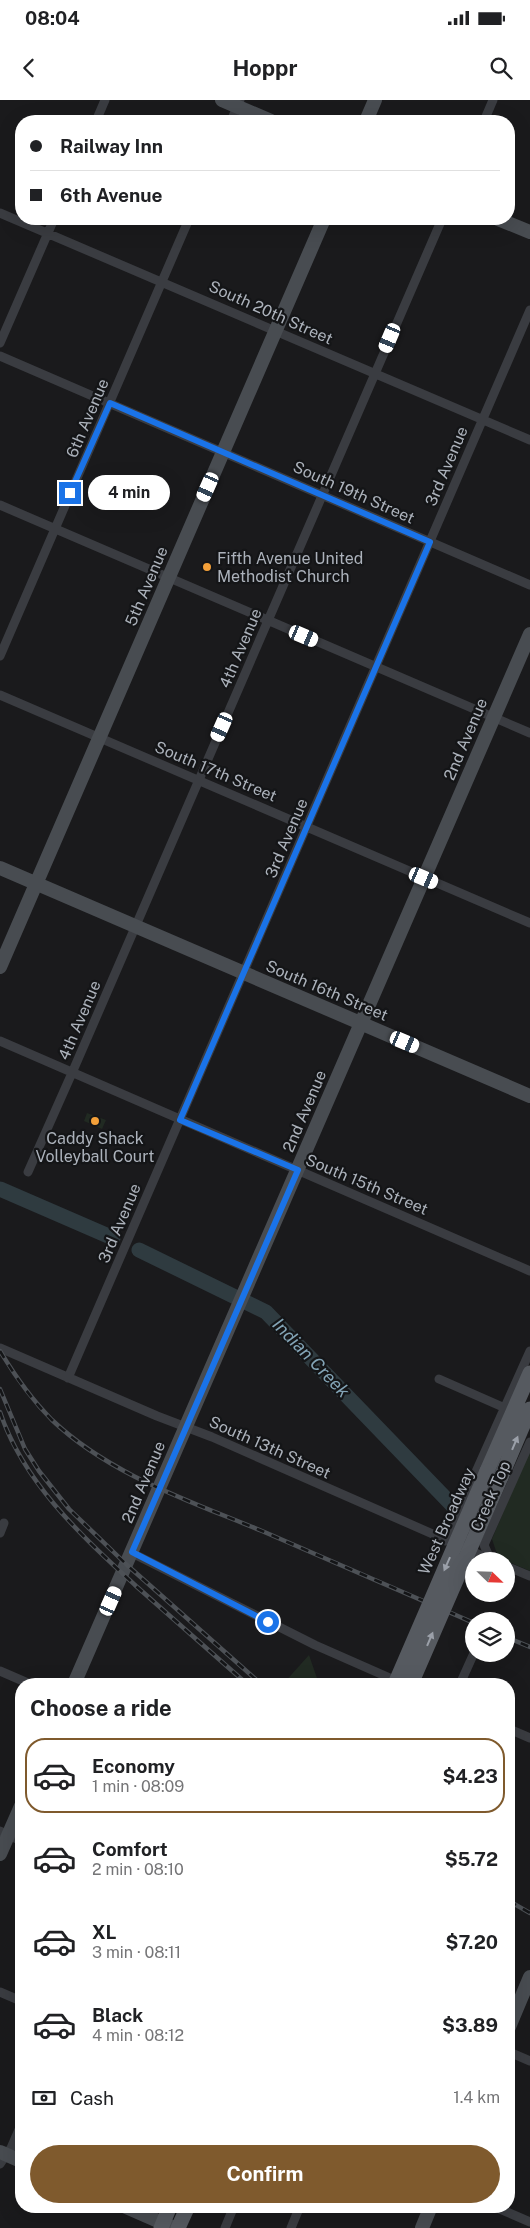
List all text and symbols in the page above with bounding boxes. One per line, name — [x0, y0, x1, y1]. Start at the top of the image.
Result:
text: 08:04 — [25, 7, 80, 29]
icon: back — [15, 54, 43, 82]
icon: search — [487, 54, 515, 82]
text: Hoppr — [232, 55, 298, 81]
text: Railway Inn — [60, 135, 163, 157]
text: 6th Avenue — [60, 184, 163, 206]
street label: South 20th Street — [206, 277, 336, 348]
car — [377, 321, 402, 355]
street label: 6th Avenue — [62, 376, 113, 461]
street label: 3rd Avenue — [421, 424, 472, 509]
street label: South 19th Street — [290, 457, 417, 528]
car — [195, 470, 220, 504]
callout: 4 min — [88, 476, 170, 510]
route end — [59, 482, 81, 504]
text: 4 min — [108, 483, 150, 502]
street label: 5th Avenue — [121, 544, 172, 629]
place label: Fifth Avenue United Methodist Church — [217, 549, 363, 586]
marker: Fifth Avenue United Methodist Church — [201, 561, 213, 573]
street label: 4th Avenue — [215, 606, 266, 691]
car — [287, 623, 320, 649]
street label: 2nd Avenue — [440, 695, 491, 783]
car — [209, 710, 234, 744]
street label: South 17th Street — [152, 737, 280, 806]
street label: 3rd Avenue — [261, 796, 312, 881]
car — [407, 865, 440, 891]
street label: South 16th Street — [263, 956, 391, 1025]
street label: 4th Avenue — [54, 978, 105, 1063]
car — [388, 1029, 421, 1055]
street label: 2nd Avenue — [279, 1067, 330, 1155]
marker: Caddy Shack Volleyball Court — [89, 1115, 101, 1127]
place label: Caddy Shack Volleyball Court — [36, 1129, 154, 1166]
street label: South 15th Street — [303, 1150, 431, 1219]
street label: 3rd Avenue — [94, 1181, 145, 1266]
water label: Indian Creek — [268, 1314, 355, 1402]
street label: South 13th Street — [206, 1412, 334, 1483]
one-way arrow — [512, 1436, 520, 1450]
street label: 2nd Avenue — [118, 1438, 169, 1526]
street label: Creek Top — [467, 1458, 514, 1534]
street label: West Broadway — [414, 1464, 479, 1578]
north arrow — [465, 1552, 515, 1602]
map controls — [465, 1552, 515, 1662]
one-way arrow — [442, 1557, 450, 1571]
car — [98, 1584, 123, 1618]
route start — [257, 1611, 279, 1633]
button: layers — [465, 1612, 515, 1662]
one-way arrow — [427, 1632, 435, 1646]
text: Choose a ride — [30, 1695, 172, 1721]
icon: car — [32, 1753, 77, 1798]
text: Economy — [92, 1755, 175, 1777]
text: $4.23 — [442, 1765, 498, 1787]
text: 1 min · 08:09 — [92, 1777, 184, 1796]
icon: car — [32, 1836, 77, 1881]
text: Comfort — [92, 1838, 168, 1860]
text: $5.72 — [445, 1848, 498, 1870]
text: 2 min · 08:10 — [92, 1860, 184, 1879]
icon: car — [32, 1919, 77, 1964]
text: XL — [92, 1921, 117, 1943]
text: $7.20 — [446, 1931, 498, 1953]
text: 3 min · 08:11 — [92, 1943, 181, 1962]
icon: car — [32, 2002, 77, 2047]
text: Black — [92, 2004, 143, 2026]
text: $3.89 — [442, 2014, 498, 2036]
text: 4 min · 08:12 — [92, 2026, 184, 2045]
icon: cash — [30, 2084, 58, 2112]
text: Cash — [70, 2087, 114, 2109]
text: 1.4 km — [453, 2088, 500, 2107]
button: Confirm — [30, 2145, 500, 2203]

